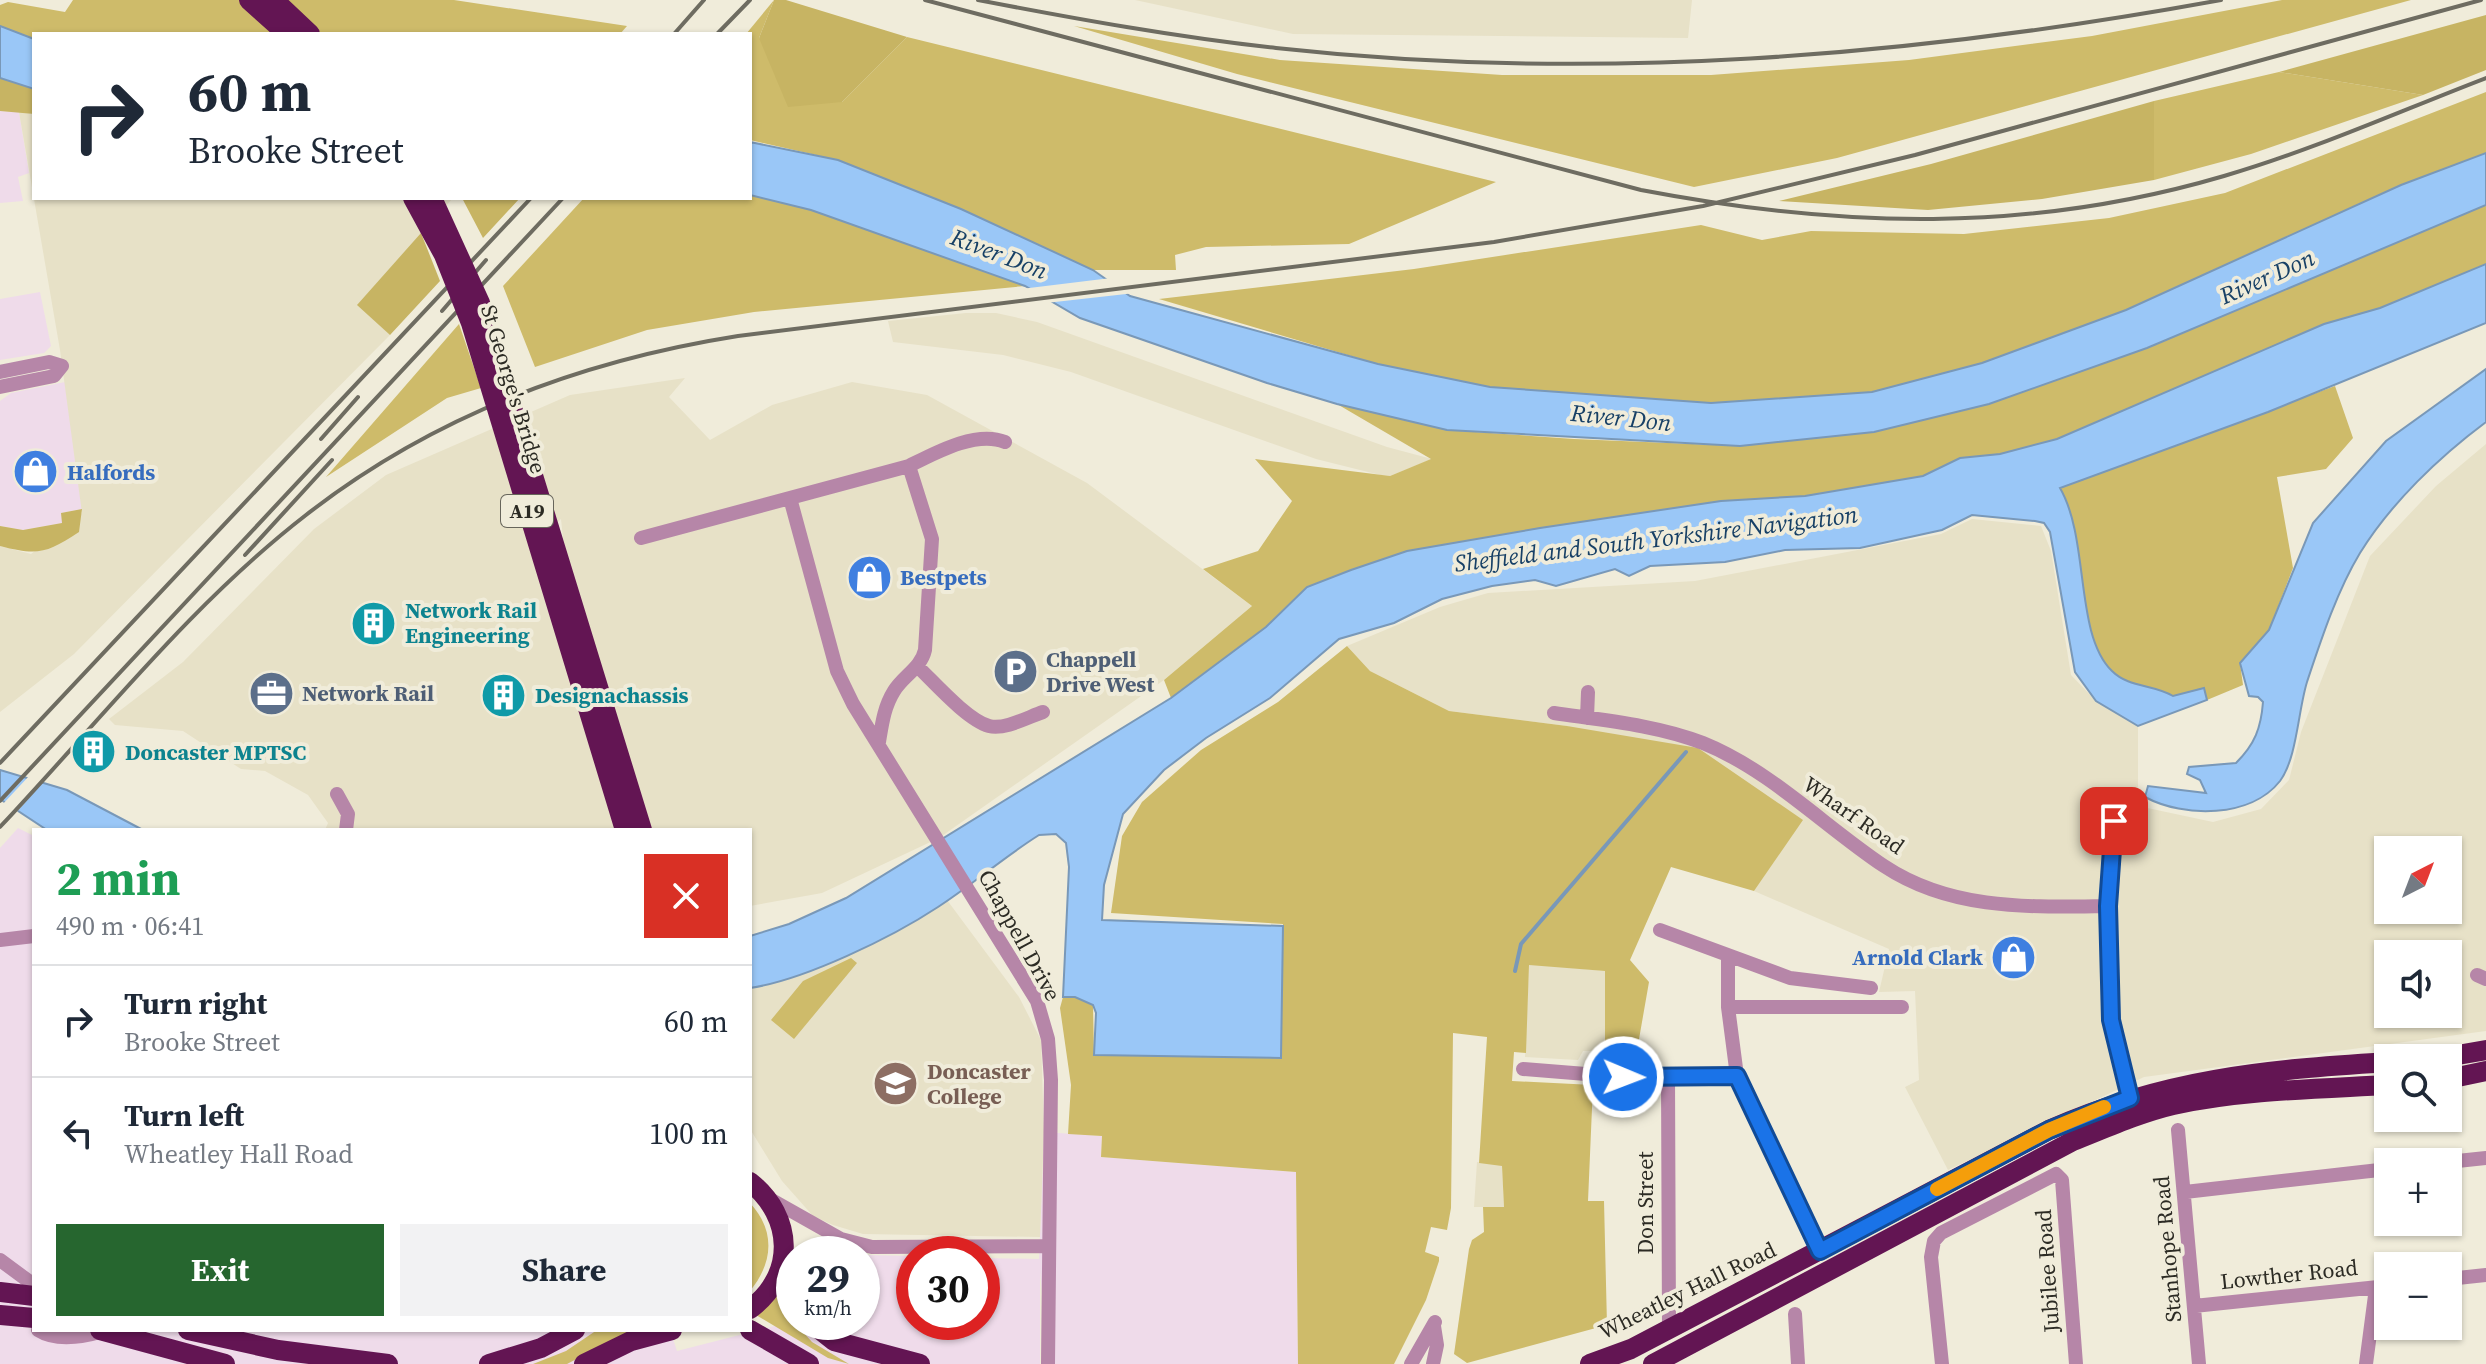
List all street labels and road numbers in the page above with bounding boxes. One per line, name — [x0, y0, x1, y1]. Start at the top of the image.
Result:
street label: St George's Bridge — [474, 301, 554, 477]
road number: A19 — [501, 495, 553, 527]
street label: Wharf Road — [1797, 769, 1911, 861]
street label: Chappell Drive — [972, 864, 1068, 1006]
street label: Don Street — [1630, 1151, 1660, 1255]
street label: Stanhope Road — [2146, 1174, 2188, 1323]
street label: Jubilee Road — [2028, 1208, 2066, 1335]
street label: Wheatley Hall Road — [1593, 1234, 1781, 1346]
street label: Lowther Road — [2219, 1252, 2360, 1296]

